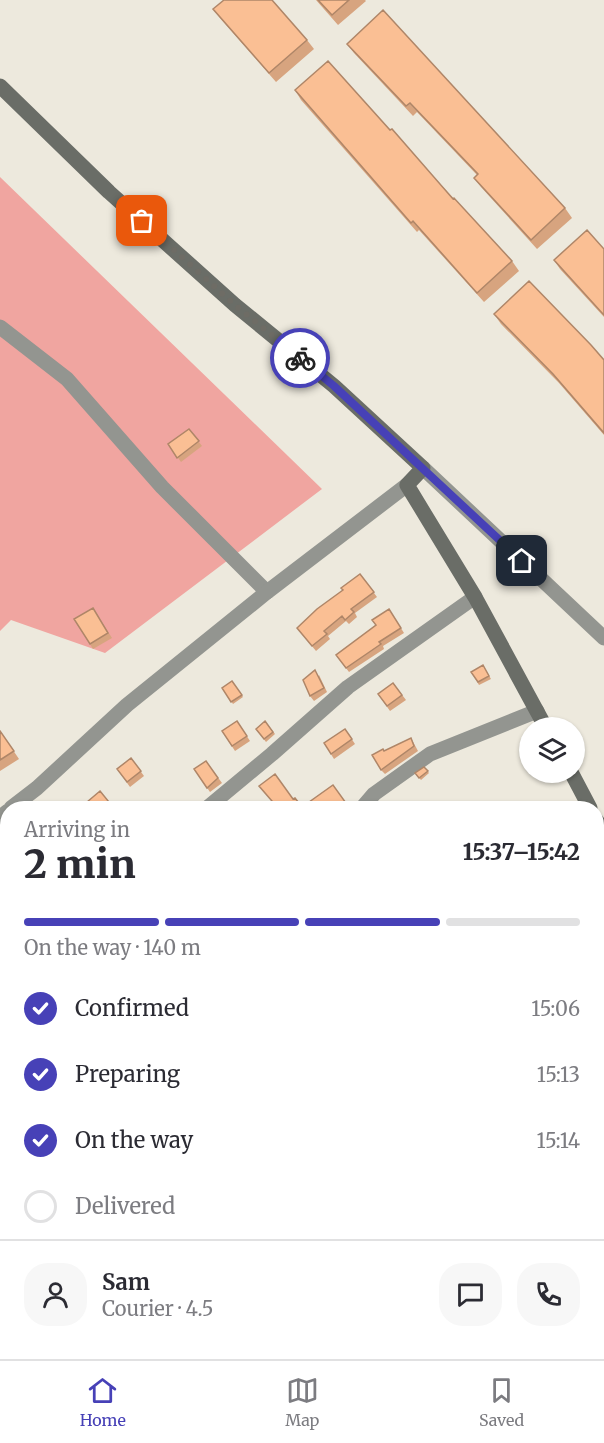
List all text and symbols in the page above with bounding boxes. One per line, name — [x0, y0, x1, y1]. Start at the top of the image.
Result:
pin — [116, 195, 167, 246]
icon: bag — [125, 204, 158, 237]
courier — [270, 328, 330, 388]
icon: bike — [284, 342, 317, 375]
pin — [496, 535, 547, 586]
icon: home — [505, 544, 538, 577]
map controls — [519, 717, 585, 783]
button: layers — [519, 717, 585, 783]
text: Arriving in — [24, 817, 130, 842]
text: 15:37–15:42 — [463, 838, 580, 866]
text: 2 min — [24, 840, 136, 889]
text: On the way · 140 m — [24, 935, 201, 960]
icon: check — [24, 992, 57, 1025]
text: Confirmed — [75, 994, 189, 1022]
text: 15:06 — [531, 996, 580, 1021]
icon: check — [24, 1058, 57, 1091]
text: Preparing — [75, 1060, 180, 1088]
text: 15:13 — [537, 1062, 580, 1087]
icon: check — [24, 1124, 57, 1157]
text: On the way — [75, 1126, 193, 1154]
text: 15:14 — [537, 1128, 580, 1153]
text: Delivered — [75, 1192, 175, 1220]
button: person — [24, 1263, 87, 1326]
button: chat — [439, 1263, 502, 1326]
button: phone — [517, 1263, 580, 1326]
text: Sam — [102, 1268, 150, 1296]
text: Courier · 4.5 — [102, 1296, 214, 1321]
tab: Home — [80, 1374, 126, 1430]
tab: Map — [285, 1374, 319, 1430]
tab: Saved — [479, 1374, 524, 1430]

